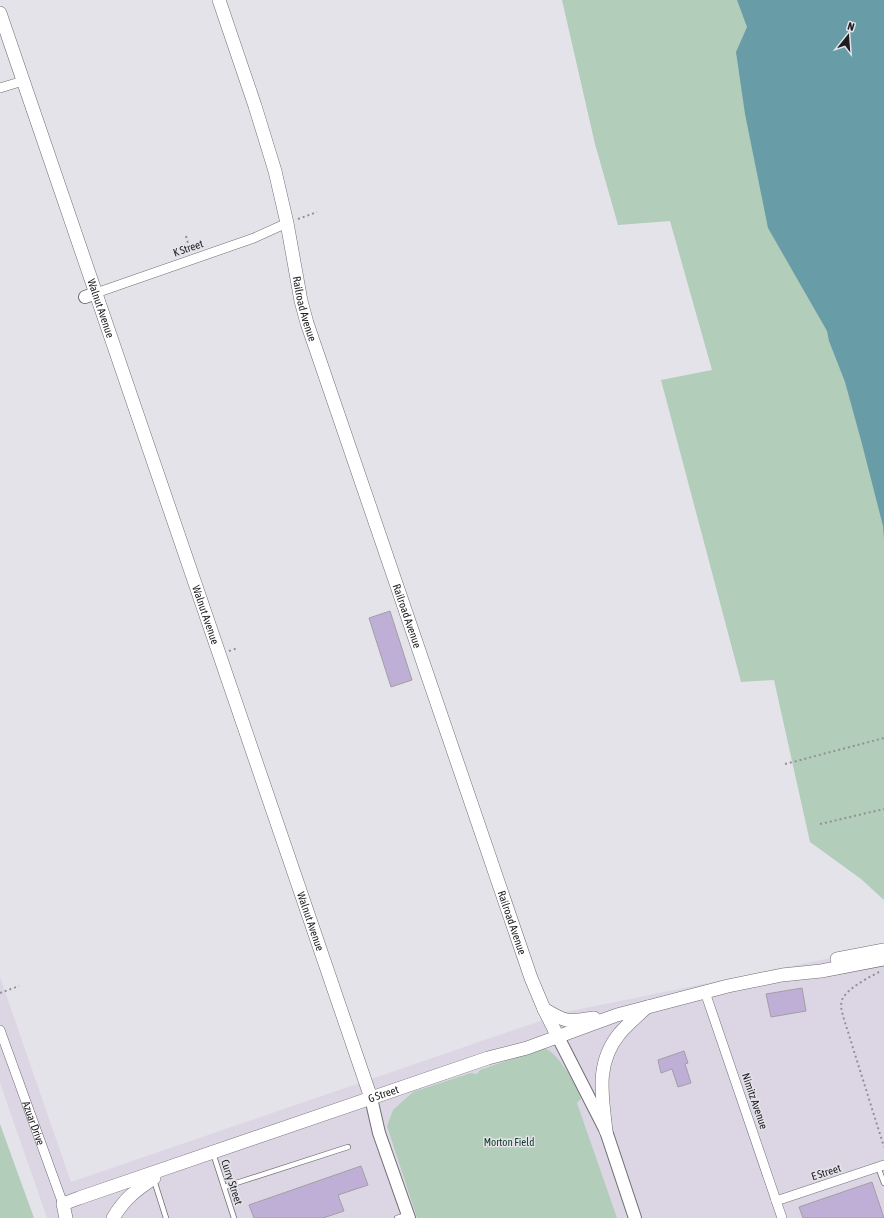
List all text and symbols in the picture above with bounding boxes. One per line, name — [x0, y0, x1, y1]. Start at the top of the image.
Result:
north arrow — [828, 16, 868, 56]
text: N — [846, 20, 856, 33]
street label: K Street — [171, 237, 205, 259]
street label: Railroad Avenue — [291, 275, 319, 343]
street label: Walnut Avenue — [85, 277, 117, 339]
street label: Railroad Avenue — [391, 582, 424, 650]
street label: Walnut Avenue — [190, 584, 221, 646]
street label: Railroad Avenue — [496, 889, 529, 956]
street label: Walnut Avenue — [295, 890, 326, 952]
street label: Nimitz Avenue — [740, 1071, 770, 1131]
street label: G Street — [366, 1083, 400, 1105]
street label: Azuar Drive — [20, 1099, 47, 1147]
park label: Morton Field — [484, 1136, 534, 1148]
street label: Curry Street — [219, 1158, 245, 1206]
street label: E Street — [810, 1162, 842, 1182]

